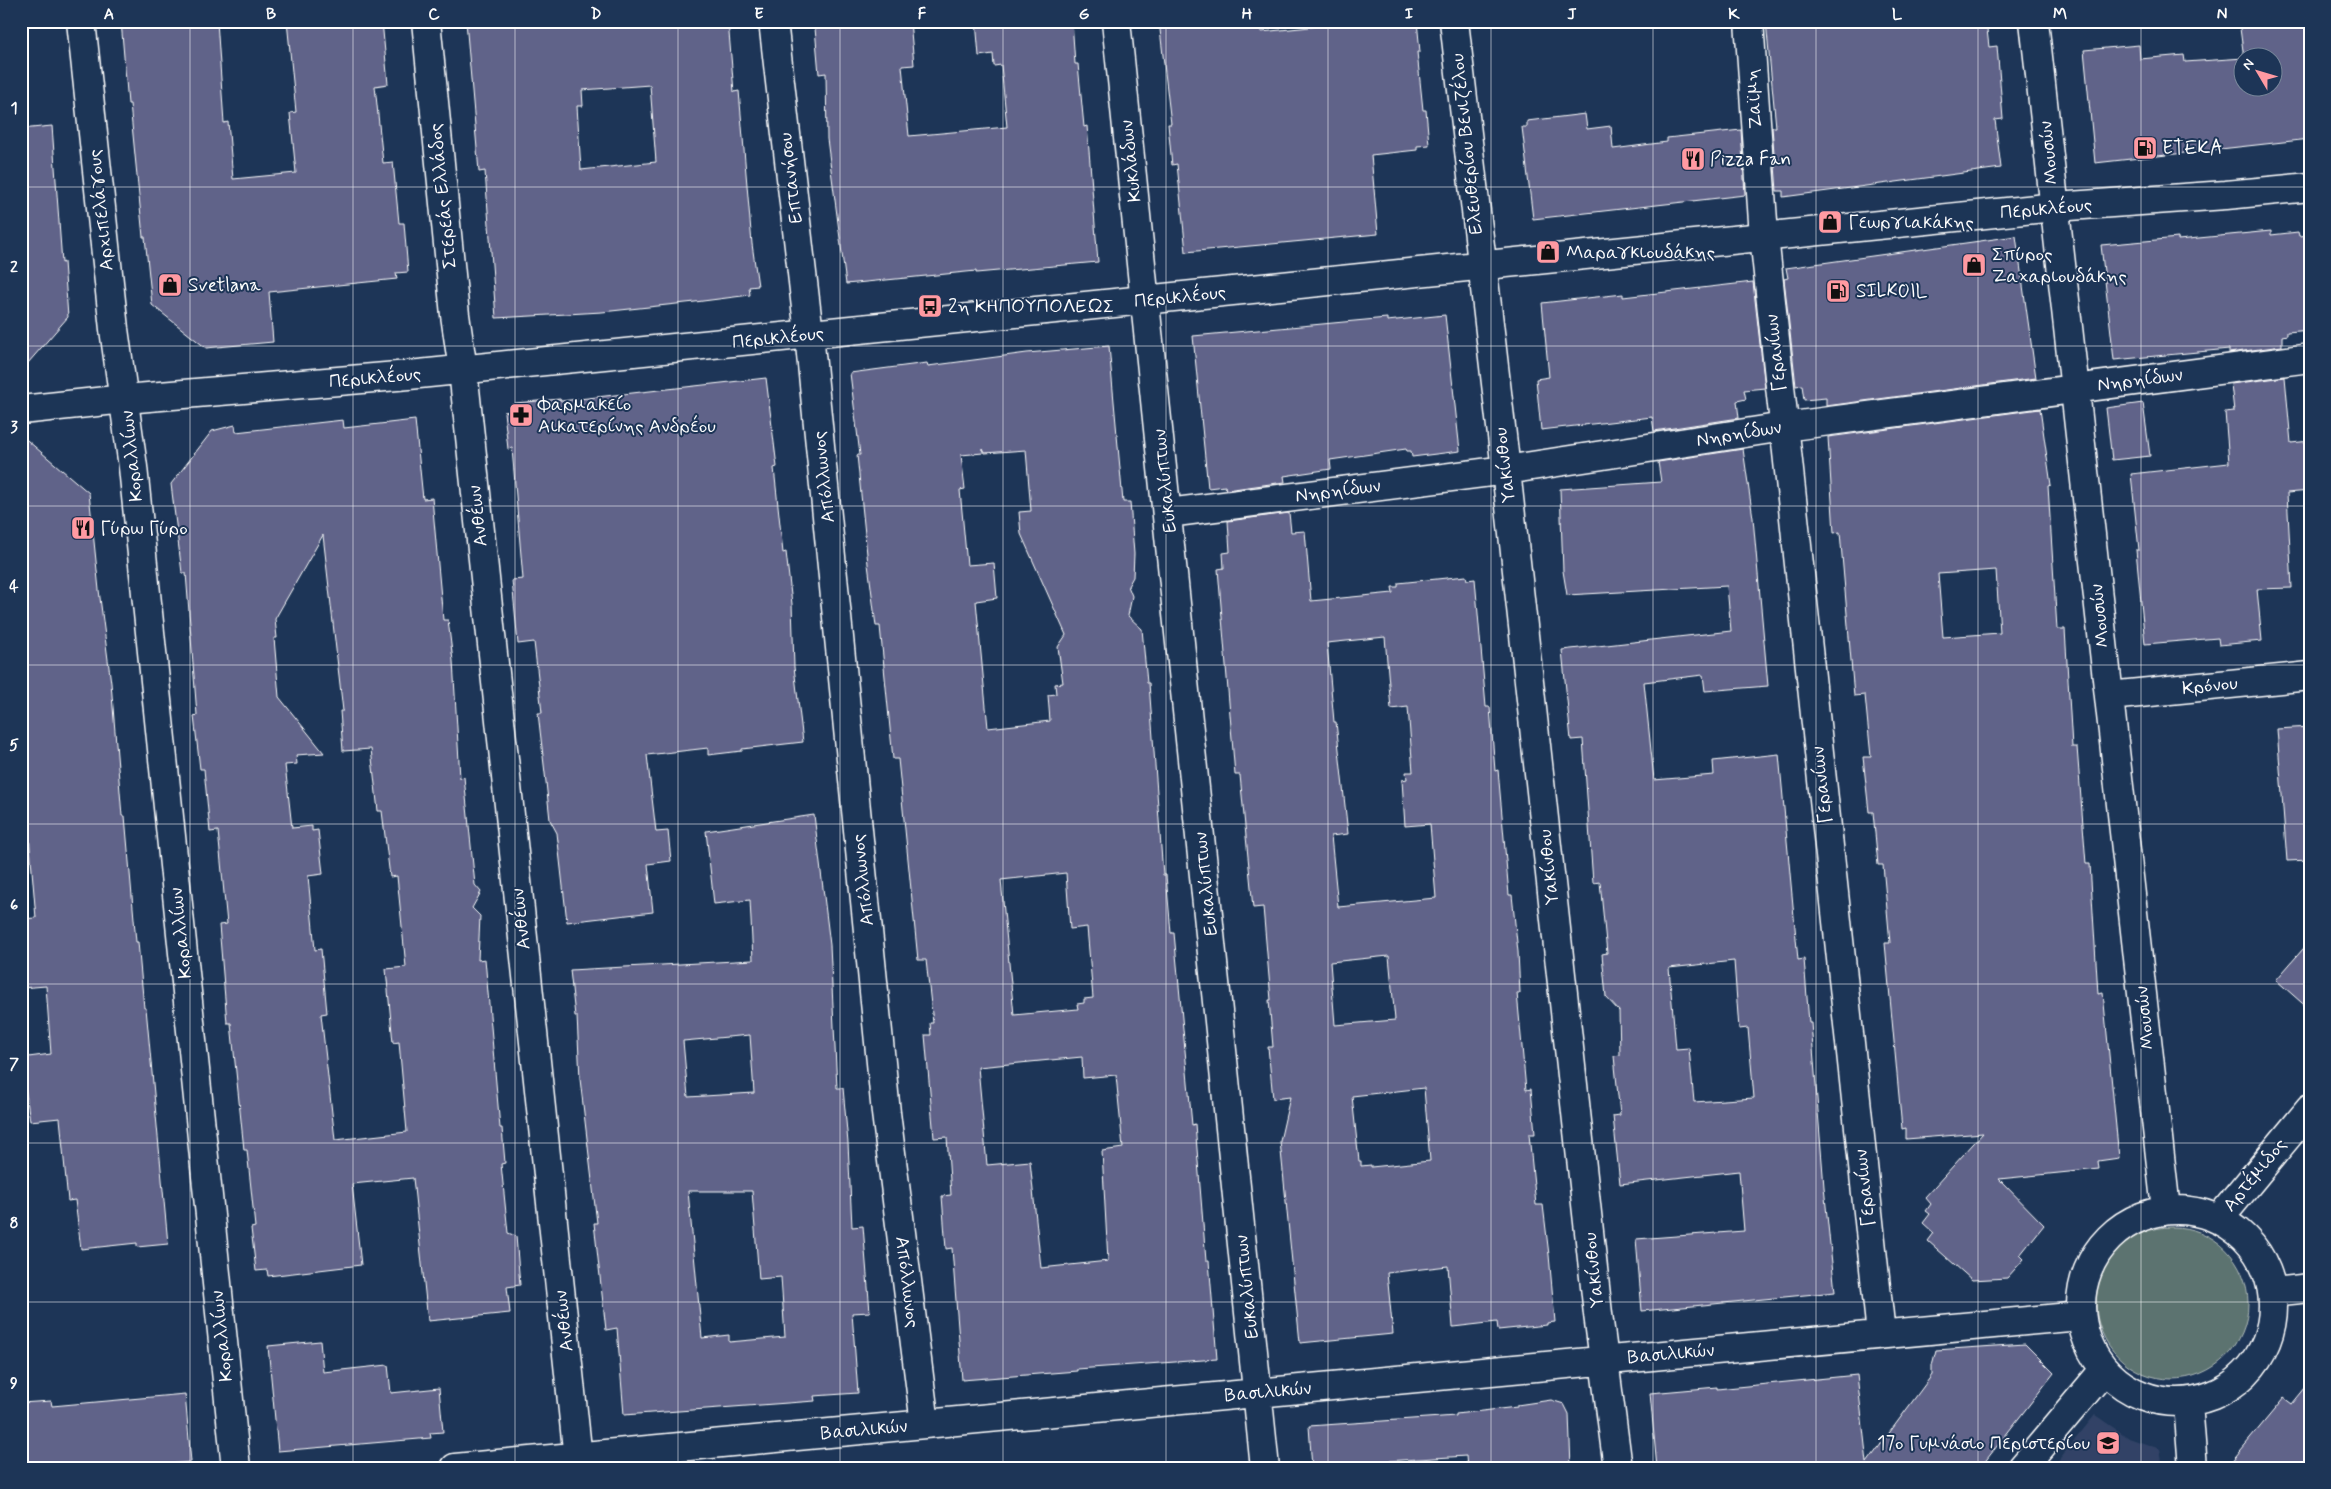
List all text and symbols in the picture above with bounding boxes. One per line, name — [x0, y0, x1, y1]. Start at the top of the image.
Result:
text: A — [104, 4, 114, 25]
text: B — [266, 4, 276, 25]
text: C — [428, 4, 440, 25]
text: D — [590, 4, 602, 25]
text: E — [754, 4, 764, 25]
text: F — [918, 4, 927, 25]
text: G — [1079, 4, 1090, 25]
text: H — [1242, 4, 1253, 25]
text: I — [1405, 4, 1414, 25]
text: J — [1567, 4, 1577, 25]
text: K — [1728, 4, 1740, 25]
text: L — [1892, 4, 1903, 25]
text: M — [2053, 4, 2067, 25]
text: N — [2217, 4, 2227, 25]
north arrow — [2234, 48, 2284, 98]
street label: Ελευθερίου Βενιζέλου — [1445, 52, 1489, 236]
text: N — [2239, 55, 2259, 74]
street label: Ζαϊμη — [1739, 68, 1769, 130]
text: 1 — [10, 98, 18, 119]
street label: Κυκλάδων — [1114, 119, 1148, 203]
street label: Μουσών — [2033, 120, 2065, 186]
street label: Στερεάς Ελλάδος — [423, 122, 463, 270]
street label: Επτανήσου — [773, 131, 809, 225]
fuel station icon: ETEKA — [2132, 135, 2158, 161]
place label: ETEKA — [2162, 136, 2223, 161]
restaurant icon: Pizza Fan — [1680, 146, 1706, 172]
place label: Pizza Fan — [1710, 147, 1791, 172]
street label: Αρχιπελάγους — [82, 148, 120, 272]
street label: Περικλέους — [1999, 193, 2093, 225]
shop icon: Γεωργιακάκης — [1817, 209, 1843, 235]
place label: Γεωργιακάκης — [1848, 210, 1974, 235]
shop icon: Μαραγκιουδάκης — [1535, 239, 1561, 265]
place label: Μαραγκιουδάκης — [1566, 240, 1715, 265]
place label: Σπύρος Ζαχαριουδάκης — [1992, 242, 2127, 289]
shop icon: Σπύρος Ζαχαριουδάκης — [1961, 252, 1987, 278]
text: 2 — [10, 257, 18, 278]
shop icon: Svetlana — [157, 272, 183, 298]
place label: Svetlana — [188, 273, 261, 298]
fuel station icon: SILKOIL — [1825, 278, 1851, 304]
place label: SILKOIL — [1856, 279, 1928, 304]
street label: Περικλέους — [1133, 280, 1227, 314]
bus stop icon: 2η ΚΗΠΟΥΠΟΛΕΩΣ — [917, 293, 943, 319]
place label: 2η ΚΗΠΟΥΠΟΛΕΩΣ — [948, 294, 1114, 319]
street label: Γερανίων — [1760, 313, 1792, 393]
street label: Περικλέους — [731, 321, 825, 355]
street label: Περικλέους — [328, 362, 422, 394]
street label: Νηρηίδων — [2096, 362, 2184, 398]
place label: Φαρμακείο Αικατερίνης Ανδρέου — [537, 392, 716, 439]
pharmacy icon: Φαρμακείο Αικατερίνης Ανδρέου — [508, 402, 534, 428]
street label: Κοραλλίων — [115, 409, 149, 503]
street label: Νηρηίδων — [1695, 415, 1783, 453]
text: 3 — [10, 417, 18, 438]
street label: Υακίνθου — [1488, 426, 1522, 504]
street label: Ευκαλύπτων — [1147, 428, 1183, 534]
street label: Απόλλωνος — [807, 430, 841, 524]
street label: Νηρηίδων — [1294, 473, 1382, 509]
street label: Ανθέων — [462, 484, 494, 548]
restaurant icon: Γύρω Γύρο — [70, 515, 96, 541]
place label: Γύρω Γύρο — [100, 516, 188, 541]
text: 4 — [9, 576, 19, 597]
street label: Μουσών — [2084, 583, 2116, 649]
street label: Κρόνου — [2181, 671, 2239, 701]
text: 5 — [9, 735, 19, 756]
street label: Γερανίων — [1806, 745, 1838, 825]
street label: Υακίνθου — [1533, 828, 1565, 906]
street label: Ευκαλύπτων — [1188, 831, 1224, 937]
street label: Απόλλωνος — [846, 833, 880, 927]
street label: Κοραλλίων — [164, 886, 198, 980]
street label: Ανθέων — [505, 887, 537, 951]
text: 6 — [10, 895, 18, 916]
street label: Μουσών — [2129, 985, 2161, 1051]
text: 7 — [9, 1054, 19, 1075]
street label: Αρτέμιδος — [2218, 1133, 2292, 1217]
street label: Γερανίων — [1849, 1148, 1881, 1228]
text: 8 — [9, 1213, 19, 1234]
street label: Υακίνθου — [1578, 1231, 1610, 1309]
street label: Ευκαλύπτων — [1229, 1234, 1265, 1340]
street label: Απόλλωνος — [889, 1235, 925, 1329]
street label: Κοραλλίων — [205, 1289, 239, 1383]
street label: Ανθέων — [548, 1289, 580, 1353]
street label: Βασιλικών — [1626, 1338, 1716, 1370]
text: 9 — [10, 1373, 18, 1394]
street label: Βασιλικών — [1223, 1376, 1313, 1408]
street label: Βασιλικών — [819, 1414, 909, 1446]
school or university icon: 17ο Γυμνάσιο Περιστερίου — [2095, 1430, 2121, 1456]
place label: 17ο Γυμνάσιο Περιστερίου — [1877, 1431, 2090, 1456]

